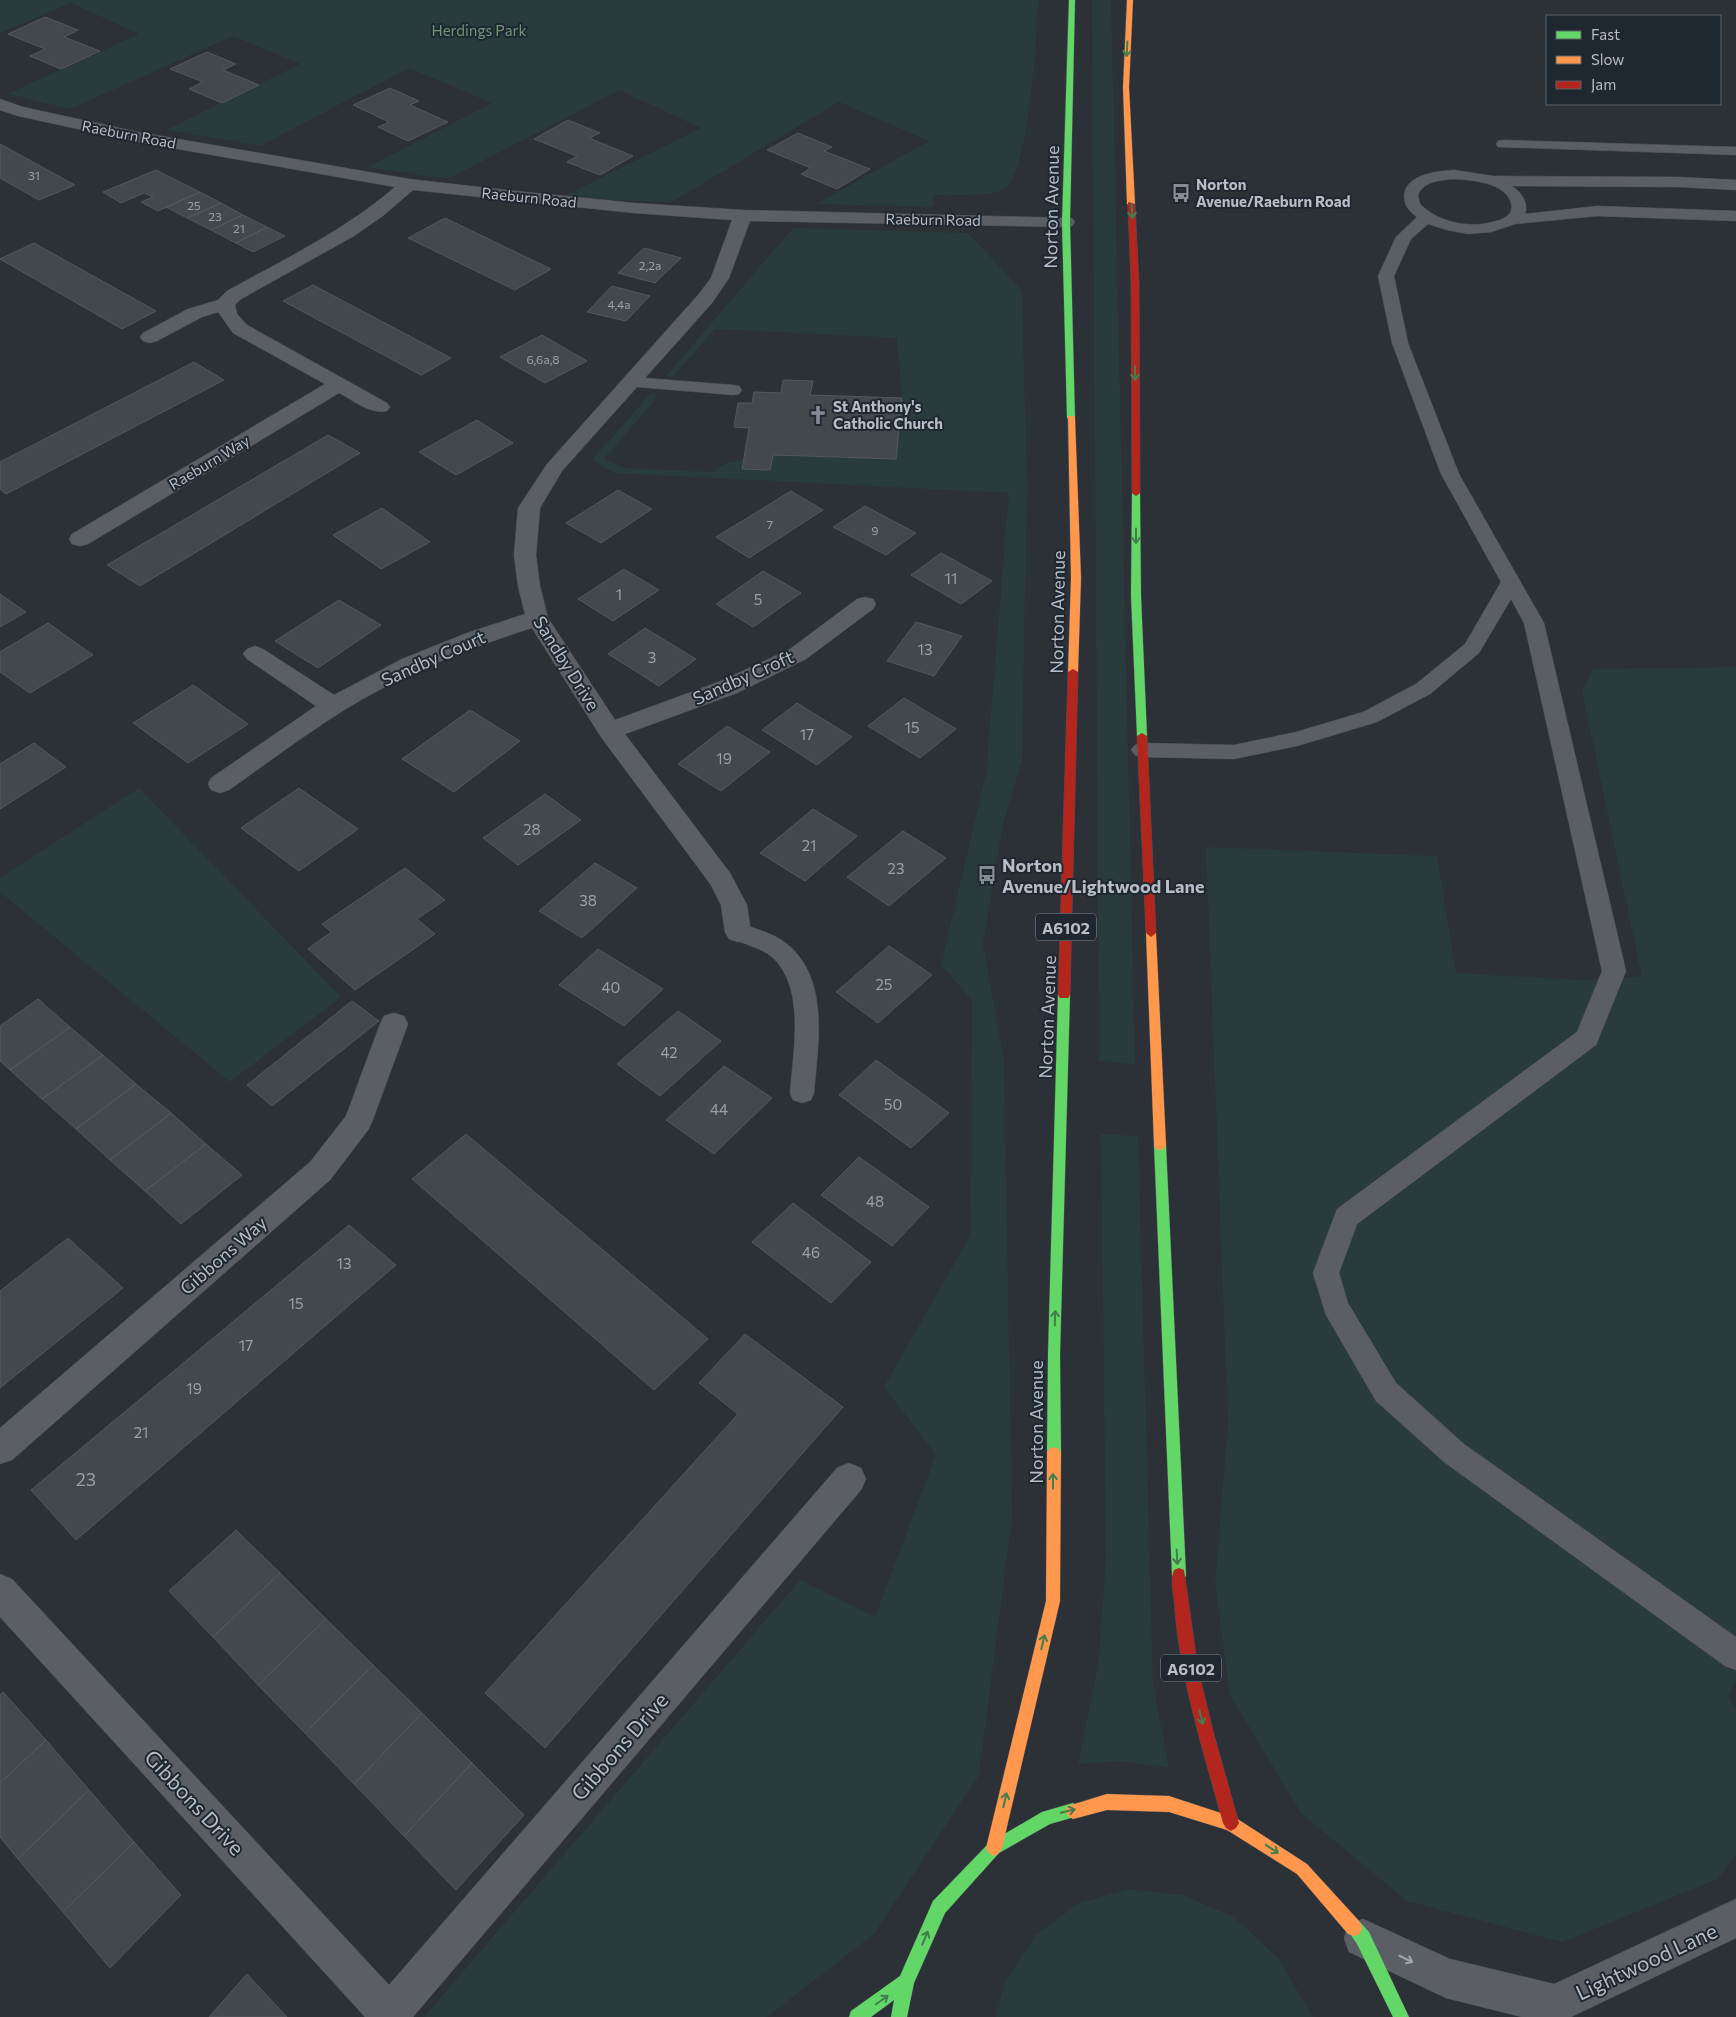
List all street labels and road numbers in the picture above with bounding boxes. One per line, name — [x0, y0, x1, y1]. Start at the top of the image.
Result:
street label: Raeburn Road — [80, 116, 178, 152]
street label: Norton Avenue — [1039, 145, 1063, 269]
street label: Raeburn Road — [481, 183, 577, 211]
street label: Raeburn Road — [885, 209, 981, 229]
street label: Raeburn Way — [166, 431, 253, 493]
street label: Norton Avenue — [1045, 550, 1069, 674]
street label: Sandby Drive — [529, 612, 605, 714]
street label: Sandby Court — [378, 625, 488, 691]
street label: Sandby Croft — [689, 645, 797, 709]
road number: A6102 — [1036, 914, 1096, 940]
street label: Norton Avenue — [1034, 955, 1060, 1079]
street label: Gibbons Way — [175, 1211, 271, 1299]
street label: Norton Avenue — [1025, 1360, 1047, 1484]
road number: A6102 — [1161, 1655, 1221, 1682]
street label: Gibbons Drive — [565, 1687, 673, 1805]
street label: Gibbons Drive — [140, 1744, 250, 1860]
street label: Lightwood Lane — [1571, 1917, 1721, 2005]

